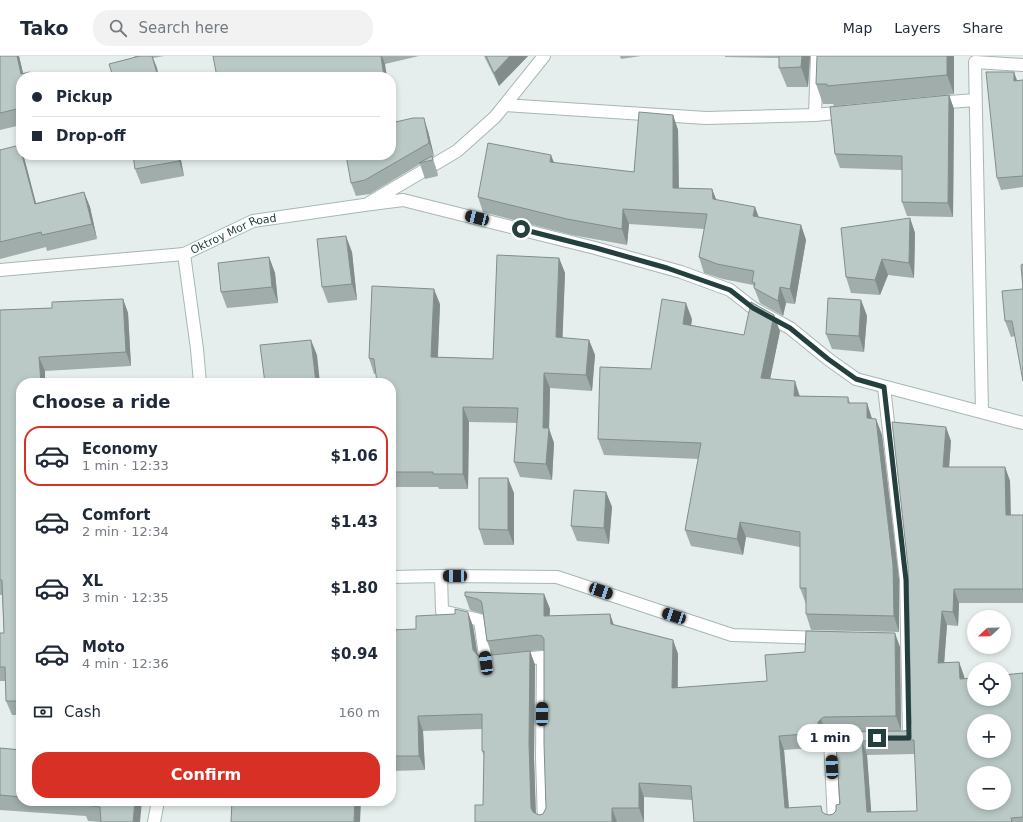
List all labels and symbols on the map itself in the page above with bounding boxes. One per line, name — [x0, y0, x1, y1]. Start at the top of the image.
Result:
car — [464, 209, 490, 227]
street label: Oktroy Mor Road — [188, 212, 277, 257]
route start — [512, 220, 530, 238]
car — [443, 570, 467, 582]
car — [588, 581, 614, 601]
car — [661, 607, 687, 625]
north arrow — [967, 610, 1011, 654]
car — [478, 650, 494, 676]
car — [536, 702, 548, 726]
callout: 1 min — [797, 724, 863, 752]
route end — [868, 729, 886, 747]
car — [826, 755, 838, 779]

